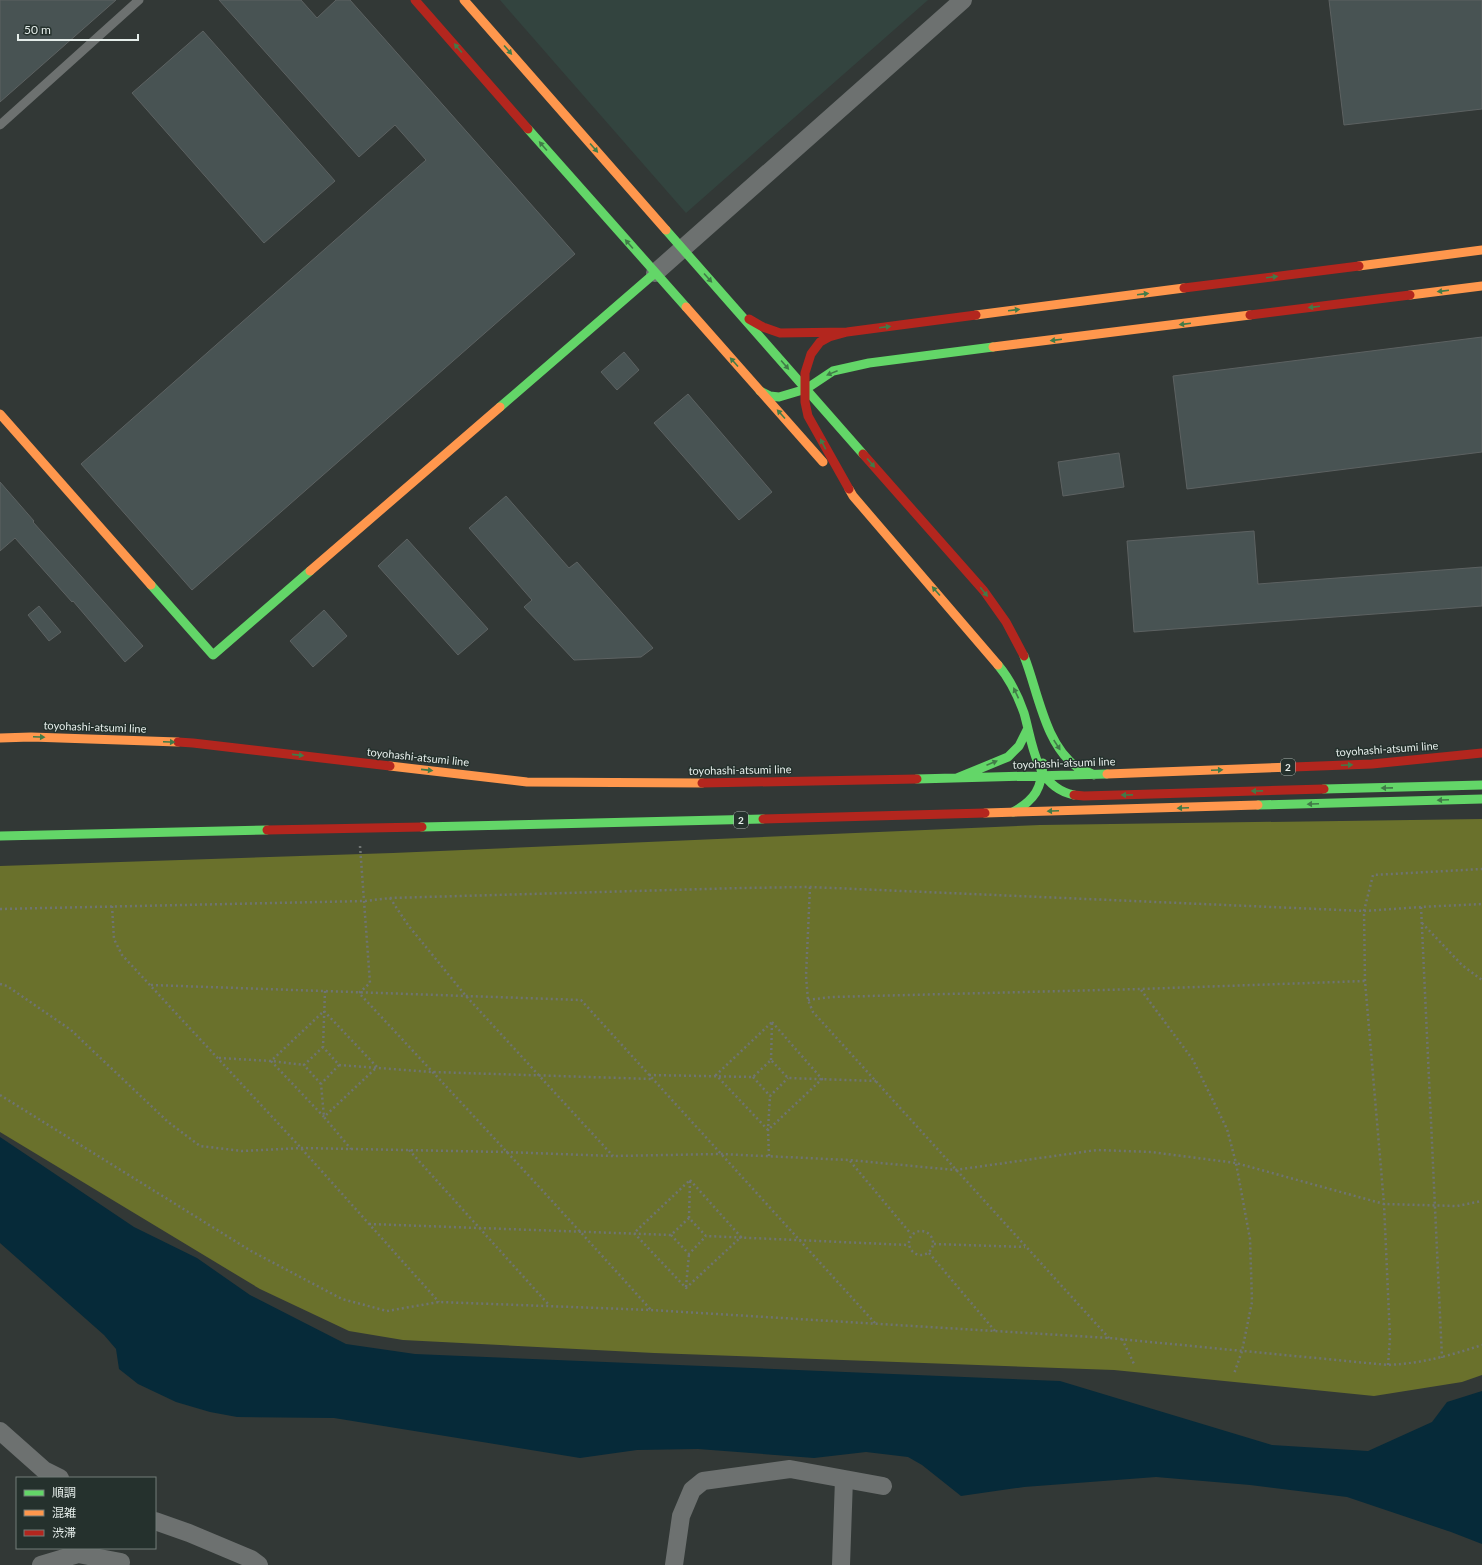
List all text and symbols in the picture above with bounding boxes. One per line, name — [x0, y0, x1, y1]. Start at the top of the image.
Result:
scale bar — [18, 16, 138, 42]
text: 50 m — [24, 22, 51, 37]
one-way arrow — [453, 43, 462, 54]
one-way arrow — [504, 45, 513, 56]
one-way arrow — [539, 141, 548, 151]
one-way arrow — [589, 143, 599, 153]
one-way arrow — [624, 239, 634, 249]
one-way arrow — [704, 272, 713, 283]
one-way arrow — [1266, 274, 1278, 280]
one-way arrow — [1437, 288, 1449, 294]
one-way arrow — [1137, 291, 1149, 297]
one-way arrow — [1308, 304, 1320, 310]
one-way arrow — [1008, 307, 1020, 313]
one-way arrow — [1179, 320, 1191, 327]
one-way arrow — [879, 324, 891, 330]
one-way arrow — [1050, 337, 1062, 343]
one-way arrow — [729, 356, 738, 367]
one-way arrow — [781, 360, 790, 370]
one-way arrow — [825, 370, 837, 376]
one-way arrow — [776, 409, 785, 420]
one-way arrow — [820, 439, 826, 450]
one-way arrow — [867, 457, 876, 468]
one-way arrow — [932, 587, 941, 596]
one-way arrow — [980, 587, 989, 597]
one-way arrow — [1013, 688, 1019, 699]
street label: toyohashi-atsumi line — [43, 718, 147, 735]
one-way arrow — [33, 734, 46, 740]
street label: toyohashi-atsumi line — [1335, 738, 1439, 759]
one-way arrow — [163, 739, 175, 746]
one-way arrow — [1053, 740, 1061, 750]
street label: toyohashi-atsumi line — [366, 745, 470, 768]
one-way arrow — [292, 752, 304, 759]
street label: toyohashi-atsumi line — [1012, 754, 1116, 771]
road number: 2 — [1281, 759, 1295, 775]
one-way arrow — [987, 760, 998, 766]
street label: toyohashi-atsumi line — [688, 762, 792, 777]
one-way arrow — [1341, 762, 1354, 768]
one-way arrow — [421, 767, 433, 773]
one-way arrow — [1211, 767, 1224, 773]
one-way arrow — [1380, 785, 1393, 791]
one-way arrow — [1250, 788, 1263, 794]
one-way arrow — [1121, 791, 1133, 798]
one-way arrow — [1437, 797, 1449, 804]
one-way arrow — [1306, 801, 1319, 807]
one-way arrow — [1177, 804, 1189, 811]
one-way arrow — [1046, 808, 1059, 814]
road number: 2 — [734, 812, 748, 828]
legend — [16, 1477, 156, 1549]
text: 順調 — [52, 1485, 76, 1500]
text: 混雑 — [52, 1505, 76, 1520]
text: 渋滞 — [52, 1525, 76, 1540]

